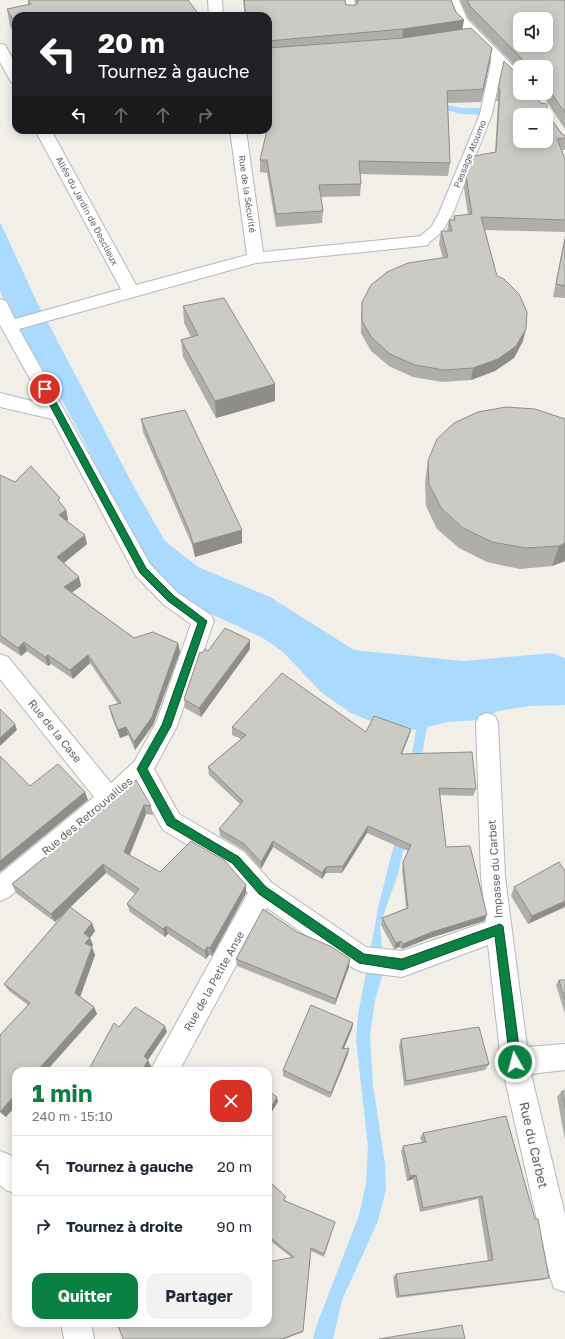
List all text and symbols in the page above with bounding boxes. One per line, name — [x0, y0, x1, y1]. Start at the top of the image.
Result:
map controls — [513, 12, 553, 148]
button: sound — [513, 12, 553, 52]
text: 20 m — [98, 26, 165, 59]
icon: left — [32, 28, 84, 80]
text: Tournez à gauche — [98, 60, 250, 82]
button: + — [513, 60, 553, 100]
icon: left — [68, 104, 90, 126]
icon: ahead — [110, 104, 132, 126]
icon: ahead — [152, 104, 174, 126]
icon: right — [194, 104, 216, 126]
button: − — [513, 108, 553, 148]
street label: Passage Atoumo — [451, 118, 488, 189]
street label: Allée du Jardin de Desclieux — [54, 154, 121, 267]
street label: Rue de la Sécurité — [237, 154, 258, 233]
pin — [28, 372, 62, 406]
icon: arrive — [34, 378, 56, 400]
street label: Rue de la Case — [26, 697, 85, 765]
street label: Rue des Retrouvailles — [39, 774, 135, 857]
street label: Impasse du Carbet — [485, 819, 504, 919]
street label: Rue de la Petite Anse — [181, 929, 246, 1033]
position arrow — [494, 1041, 536, 1083]
text: 1 min — [32, 1078, 92, 1107]
button: close — [210, 1080, 252, 1122]
street label: Rue du Carbet — [516, 1100, 552, 1190]
text: 240 m · 15:10 — [32, 1108, 113, 1124]
icon: left — [32, 1155, 54, 1177]
text: Tournez à gauche — [66, 1157, 193, 1175]
text: 20 m — [217, 1157, 252, 1175]
icon: right — [32, 1215, 54, 1237]
text: Tournez à droite — [66, 1217, 183, 1235]
text: 90 m — [217, 1217, 252, 1235]
button: Quitter — [32, 1273, 138, 1319]
button: Partager — [146, 1273, 252, 1319]

